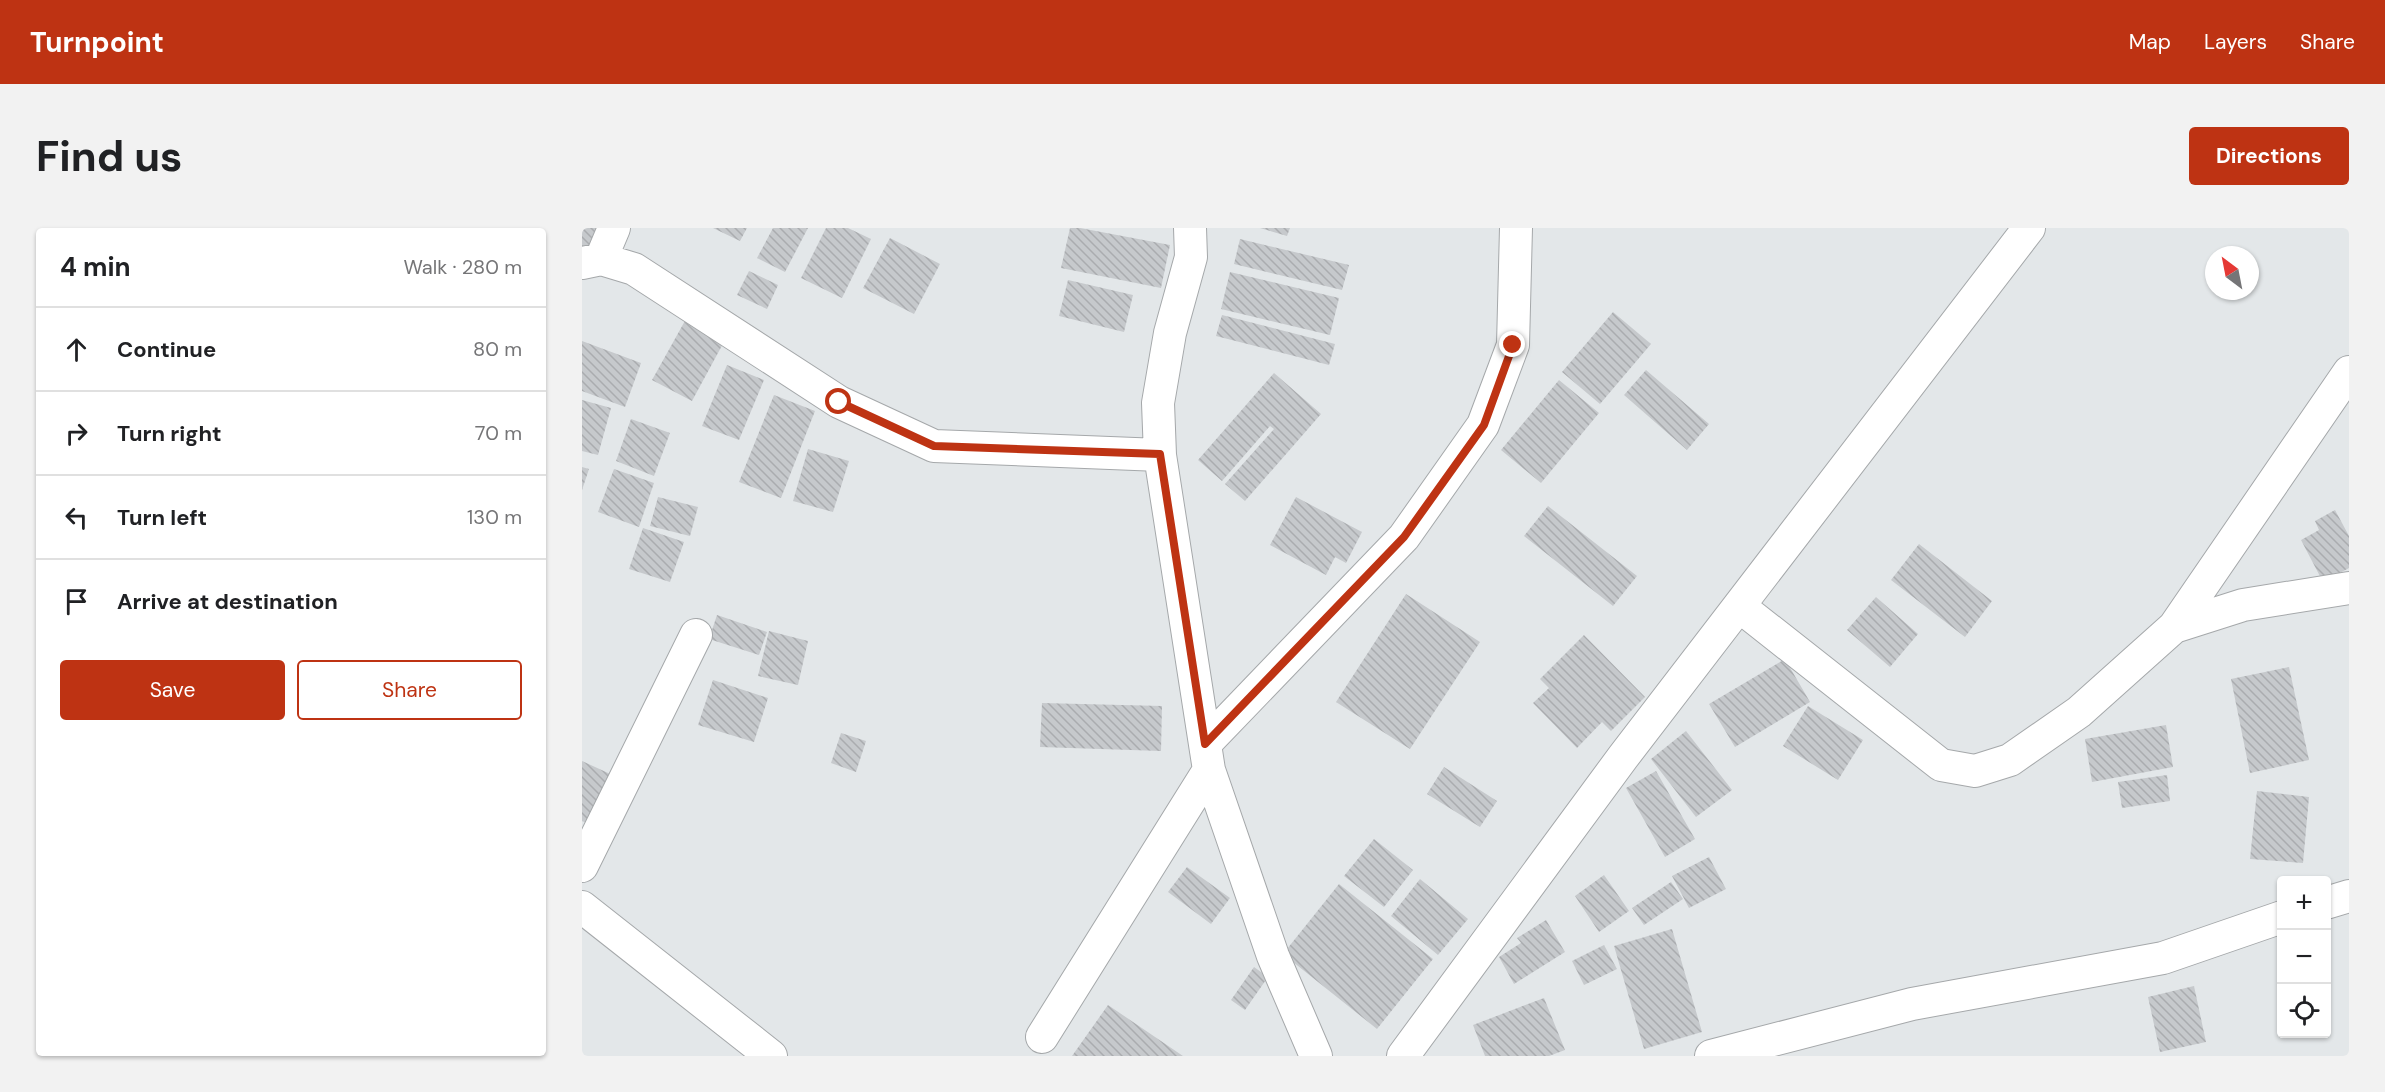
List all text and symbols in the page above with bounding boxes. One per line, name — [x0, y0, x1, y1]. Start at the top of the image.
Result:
text: Turnpoint — [30, 24, 164, 61]
text: Map — [2129, 28, 2171, 56]
text: Layers — [2204, 28, 2267, 56]
text: Share — [2300, 28, 2355, 56]
button: Directions — [2189, 127, 2349, 185]
text: Find us — [36, 129, 182, 184]
north arrow — [2205, 246, 2259, 300]
text: 4 min — [60, 250, 131, 284]
text: Walk · 280 m — [403, 254, 522, 280]
route end — [1499, 331, 1525, 357]
icon: ahead — [60, 333, 93, 366]
text: Continue — [117, 335, 216, 364]
text: 80 m — [473, 336, 522, 362]
route start — [825, 388, 851, 414]
icon: right — [60, 417, 93, 450]
text: Turn right — [117, 419, 222, 448]
text: 70 m — [475, 420, 522, 446]
icon: left — [60, 501, 93, 534]
text: Turn left — [117, 503, 207, 532]
text: 130 m — [467, 504, 522, 530]
icon: arrive — [60, 585, 93, 618]
text: Arrive at destination — [117, 587, 338, 616]
button: Save — [60, 660, 285, 720]
button: Share — [297, 660, 522, 720]
map controls — [2277, 876, 2331, 1038]
button: + — [2277, 876, 2331, 930]
button: − — [2277, 930, 2331, 984]
button: locate — [2277, 984, 2331, 1038]

